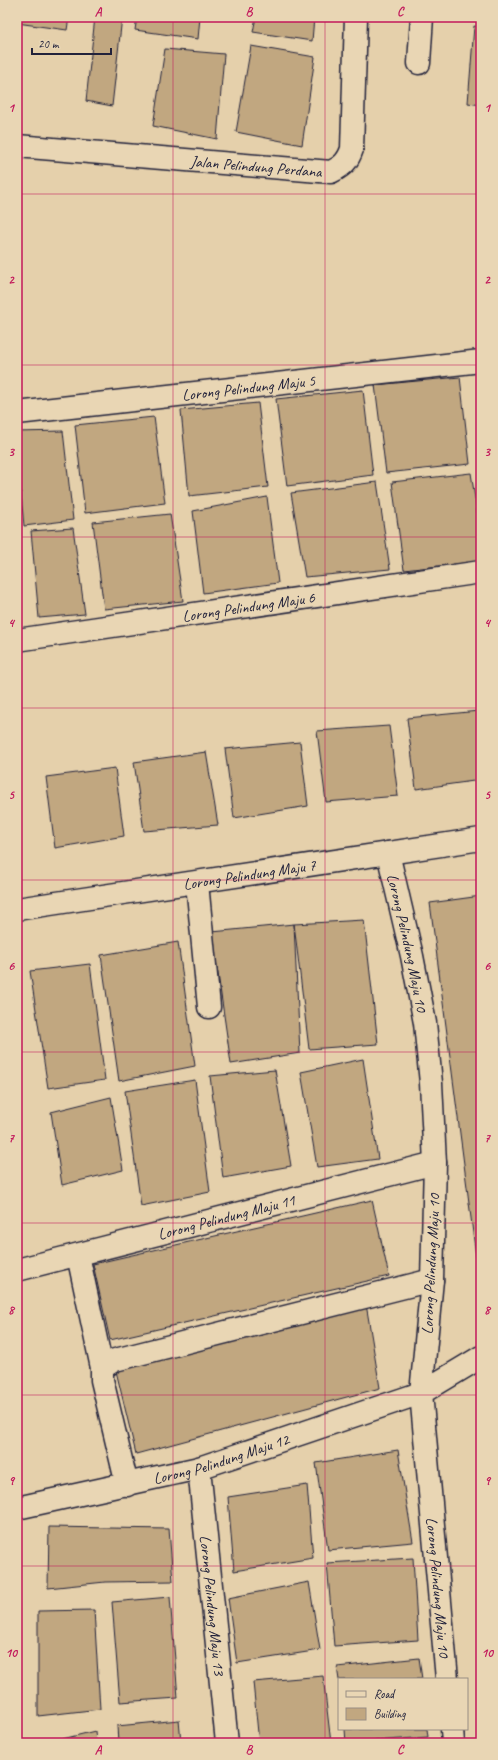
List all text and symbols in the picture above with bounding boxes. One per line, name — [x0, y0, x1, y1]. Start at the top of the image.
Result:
text: A — [95, 4, 103, 20]
text: B — [246, 4, 254, 20]
text: C — [397, 4, 405, 20]
scale bar — [32, 30, 111, 56]
text: 20 m — [38, 36, 60, 52]
text: 1 — [8, 100, 16, 116]
text: 1 — [484, 100, 492, 116]
street label: Jalan Pelindung Perdana — [189, 151, 324, 182]
text: 2 — [8, 272, 15, 288]
text: 2 — [484, 272, 491, 288]
street label: Lorong Pelindung Maju 5 — [181, 371, 317, 405]
text: 3 — [8, 444, 15, 460]
text: 3 — [484, 444, 491, 460]
street label: Lorong Pelindung Maju 6 — [181, 587, 317, 627]
text: 4 — [8, 615, 16, 631]
text: 4 — [484, 615, 492, 631]
text: 5 — [8, 787, 15, 803]
text: 5 — [484, 787, 491, 803]
street label: Lorong Pelindung Maju 7 — [182, 855, 318, 895]
street label: Lorong Pelindung Maju 10 — [382, 872, 432, 1015]
text: 6 — [8, 958, 15, 974]
text: 6 — [484, 958, 491, 974]
text: 7 — [8, 1130, 15, 1146]
text: 7 — [484, 1130, 491, 1146]
street label: Lorong Pelindung Maju 11 — [156, 1190, 298, 1245]
street label: Lorong Pelindung Maju 10 — [417, 1192, 445, 1335]
text: 8 — [8, 1302, 16, 1318]
text: 8 — [484, 1302, 492, 1318]
street label: Lorong Pelindung Maju 12 — [151, 1429, 293, 1489]
text: 9 — [8, 1473, 15, 1489]
text: 9 — [484, 1473, 491, 1489]
street label: Lorong Pelindung Maju 10 — [421, 1516, 454, 1660]
street label: Lorong Pelindung Maju 13 — [195, 1534, 229, 1678]
text: 10 — [5, 1645, 18, 1661]
text: 10 — [481, 1645, 494, 1661]
legend — [338, 1678, 468, 1730]
text: Road — [374, 1686, 396, 1702]
text: Building — [374, 1706, 406, 1722]
text: A — [95, 1742, 103, 1758]
text: B — [246, 1742, 254, 1758]
text: C — [397, 1742, 405, 1758]

